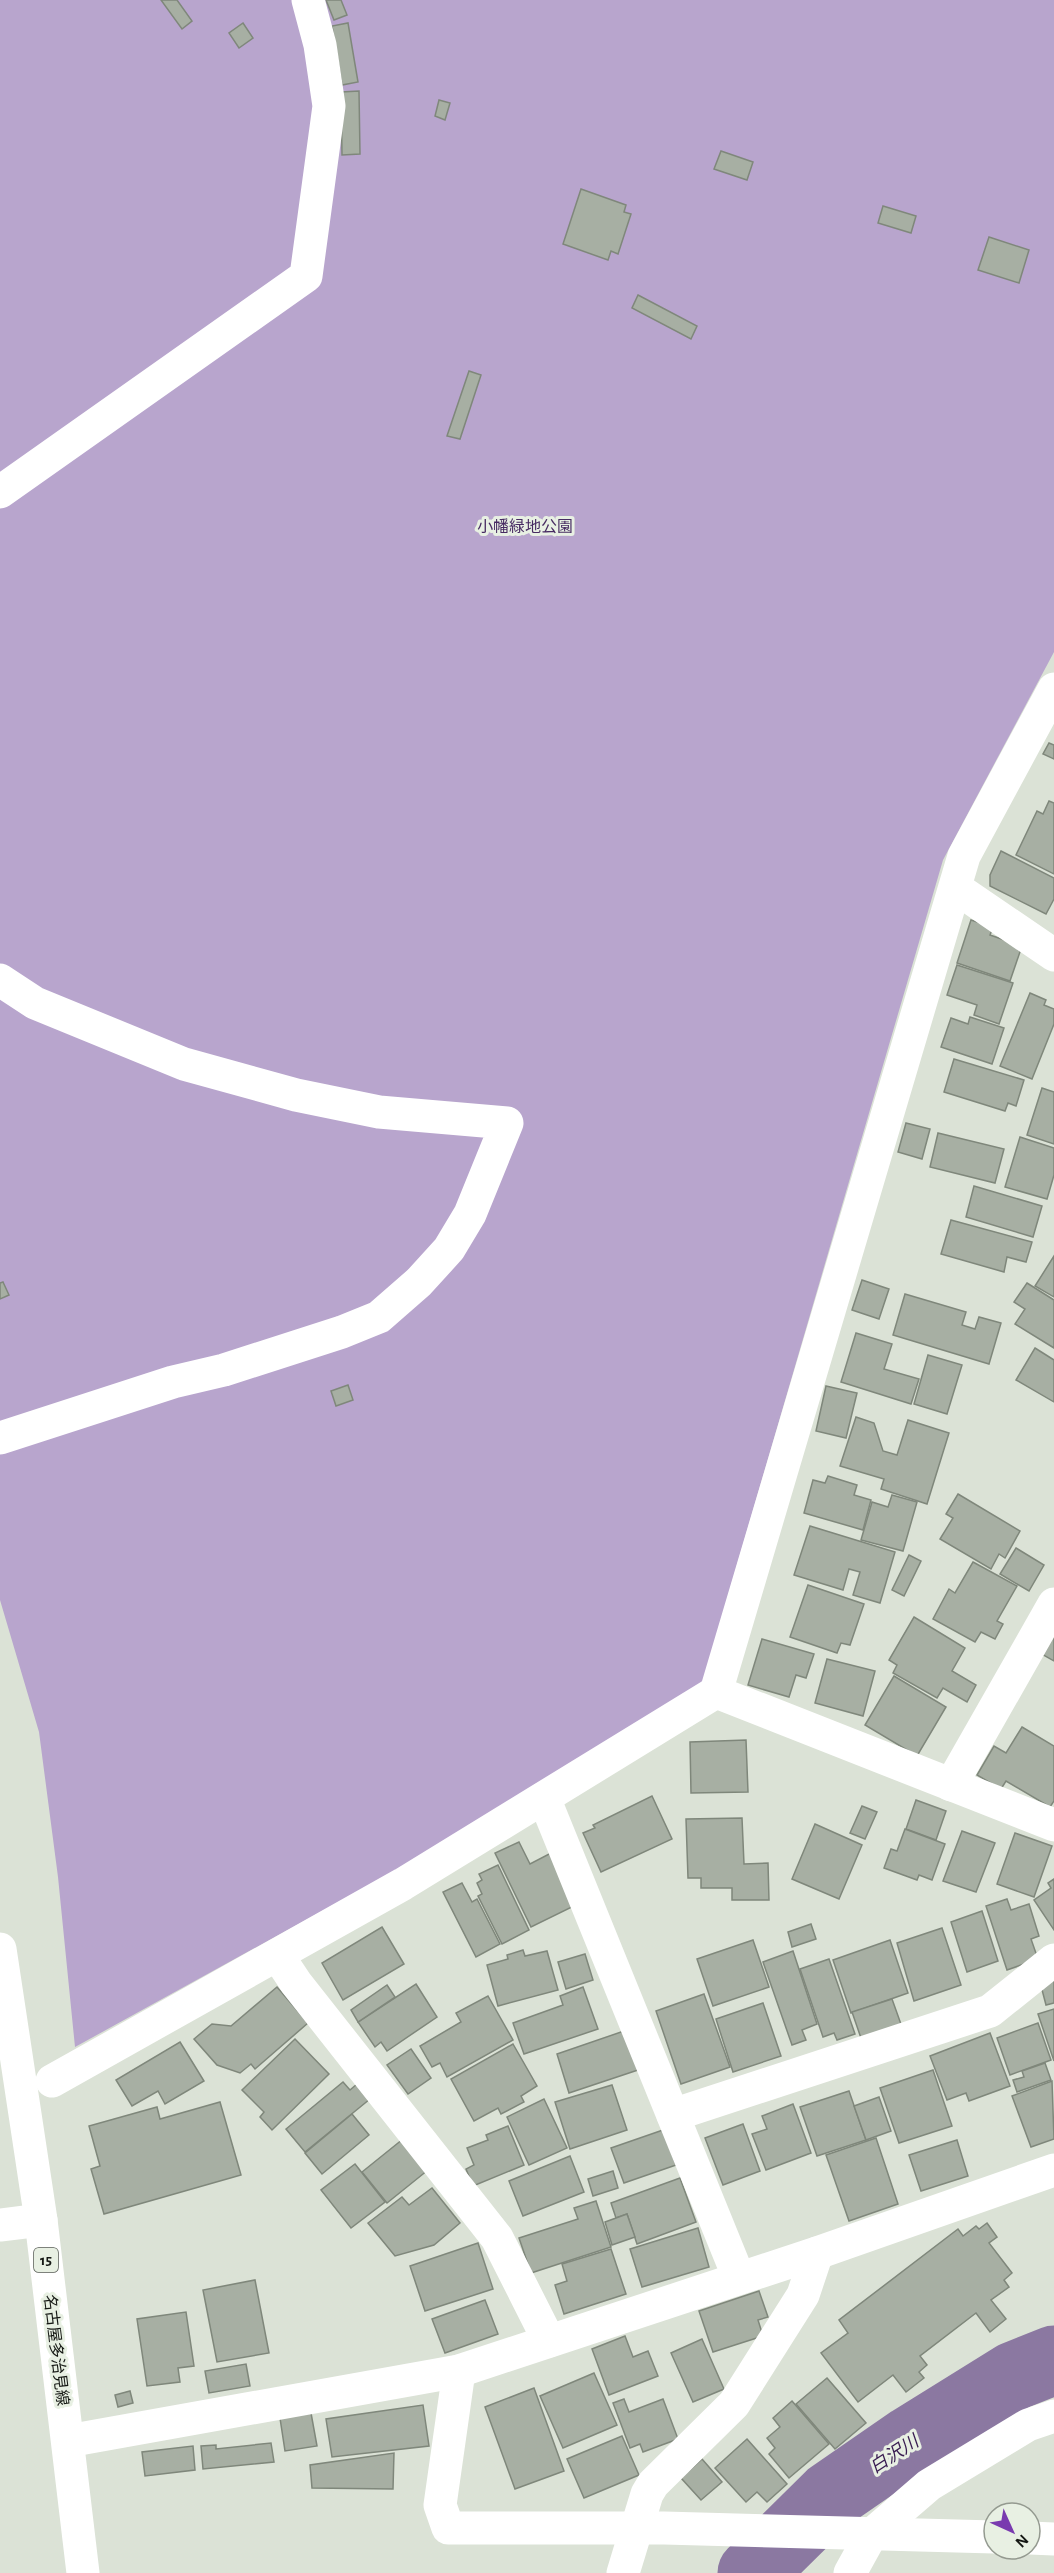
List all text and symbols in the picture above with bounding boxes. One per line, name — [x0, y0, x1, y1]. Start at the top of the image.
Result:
park label: 小幡緑地公園 — [477, 518, 573, 535]
road number: 15 — [34, 2248, 58, 2272]
street label: 名古屋多治見線 — [41, 2293, 72, 2407]
water label: 白沢川 — [866, 2430, 924, 2477]
north arrow — [982, 2501, 1042, 2561]
text: N — [1012, 2531, 1031, 2550]

